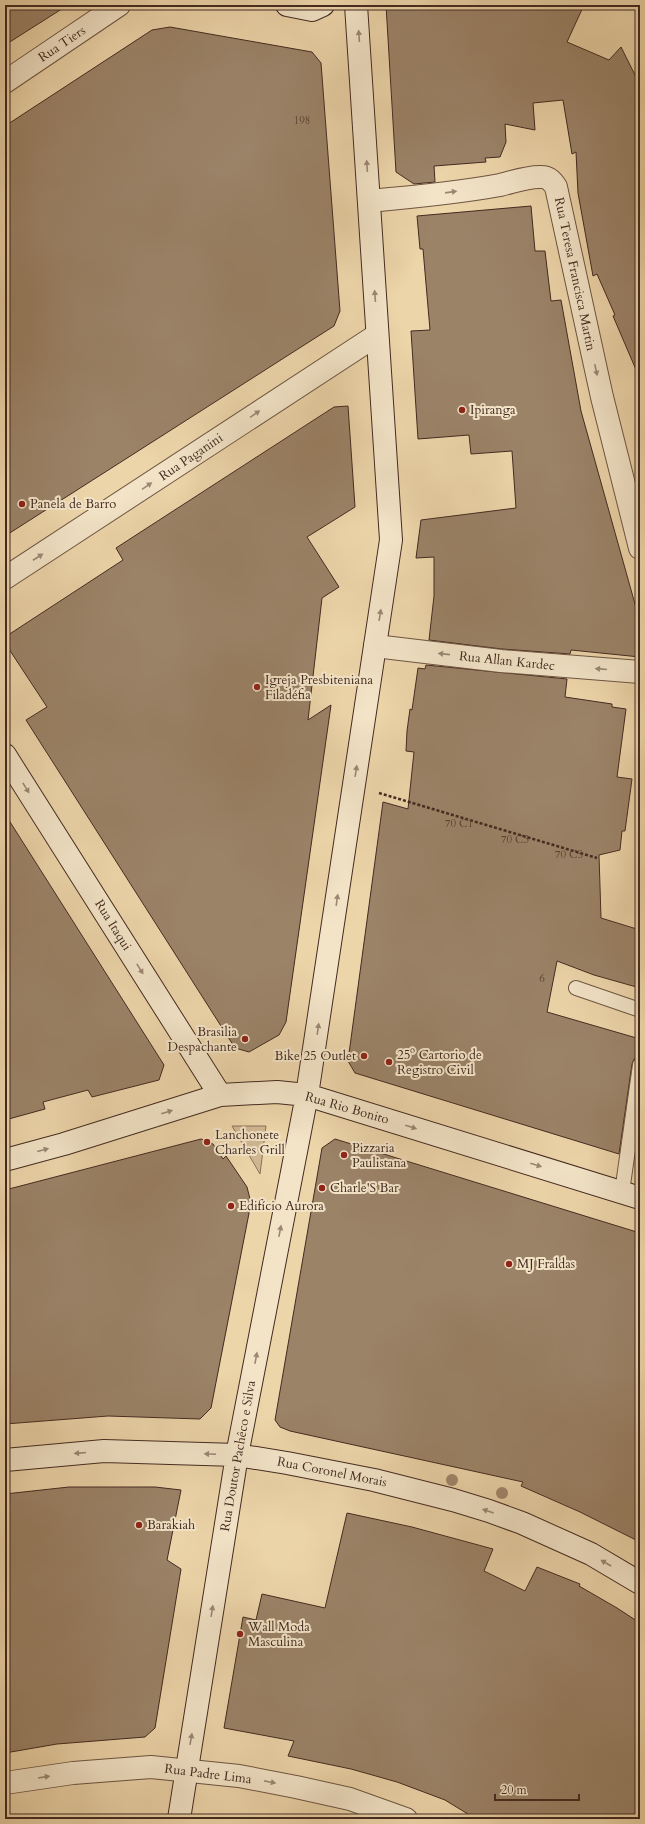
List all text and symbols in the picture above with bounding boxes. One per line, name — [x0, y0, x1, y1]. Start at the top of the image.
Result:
street label: Rua Tiers — [35, 22, 89, 66]
one-way arrow — [355, 30, 362, 42]
house number: 198 — [294, 113, 310, 128]
one-way arrow — [364, 159, 370, 172]
one-way arrow — [445, 189, 458, 195]
street label: Rua Teresa Francisca Martin — [550, 195, 600, 353]
one-way arrow — [372, 290, 379, 302]
one-way arrow — [593, 364, 599, 377]
place label: Ipiranga — [470, 401, 516, 419]
marker: Ipiranga — [457, 405, 467, 415]
one-way arrow — [250, 410, 260, 418]
street label: Rua Paganini — [155, 429, 227, 485]
one-way arrow — [142, 482, 152, 490]
place label: Panela de Barro — [30, 495, 116, 513]
marker: Panela de Barro — [17, 499, 27, 509]
one-way arrow — [33, 553, 43, 561]
one-way arrow — [377, 609, 383, 621]
street label: Rua Allan Kardec — [458, 647, 556, 675]
one-way arrow — [438, 651, 450, 657]
one-way arrow — [595, 666, 607, 673]
place label: Igreja Presbiteniana Filadéfia — [265, 671, 374, 704]
marker: Igreja Presbiteniana Filadéfia — [252, 682, 262, 692]
one-way arrow — [353, 765, 359, 777]
one-way arrow — [22, 783, 30, 793]
house number: 70 C1 — [445, 816, 473, 831]
house number: 70 C3 — [501, 832, 529, 847]
house number: 70 C5 — [555, 847, 583, 862]
one-way arrow — [334, 894, 340, 906]
street label: Rua Itaqui — [90, 896, 136, 954]
one-way arrow — [137, 963, 144, 975]
house number: 6 — [539, 971, 545, 986]
place label: Brasilia Despachante — [168, 1023, 237, 1056]
one-way arrow — [315, 1023, 321, 1035]
marker: Brasilia Despachante — [240, 1034, 250, 1044]
place label: 25º Cartorio de Registro Civil — [397, 1046, 482, 1079]
place label: Bike 25 Outlet — [275, 1047, 356, 1065]
marker: Bike 25 Outlet — [359, 1051, 369, 1061]
marker: 25º Cartorio de Registro Civil — [384, 1057, 394, 1067]
street label: Rua Rio Bonito — [303, 1087, 391, 1129]
one-way arrow — [161, 1109, 173, 1115]
one-way arrow — [406, 1124, 418, 1130]
place label: Lanchonete Charles Grill — [215, 1126, 285, 1159]
marker: Lanchonete Charles Grill — [202, 1137, 212, 1147]
place label: Pizzaria Paulistana — [352, 1139, 407, 1172]
one-way arrow — [37, 1147, 49, 1153]
marker: Pizzaria Paulistana — [339, 1150, 349, 1160]
one-way arrow — [530, 1162, 542, 1168]
place label: Charle'S Bar — [330, 1179, 399, 1197]
marker: Charle'S Bar — [317, 1183, 327, 1193]
place label: Edifício Aurora — [239, 1197, 324, 1215]
marker: Edifício Aurora — [226, 1201, 236, 1211]
one-way arrow — [278, 1225, 284, 1237]
place label: MJ Fraldas — [517, 1255, 575, 1273]
marker: MJ Fraldas — [504, 1259, 514, 1269]
one-way arrow — [253, 1352, 259, 1365]
street label: Rua Doutor Pachêco e Silva — [216, 1379, 260, 1533]
one-way arrow — [74, 1449, 86, 1456]
one-way arrow — [203, 1451, 216, 1457]
street label: Rua Coronel Morais — [275, 1453, 389, 1491]
one-way arrow — [481, 1508, 493, 1514]
place label: Barakiah — [147, 1516, 195, 1534]
marker: Barakiah — [134, 1520, 144, 1530]
one-way arrow — [600, 1560, 612, 1567]
one-way arrow — [209, 1605, 215, 1617]
place label: Wall Moda Masculina — [247, 1618, 310, 1651]
marker: Wall Moda Masculina — [235, 1629, 245, 1639]
one-way arrow — [189, 1733, 195, 1745]
street label: Rua Padre Lima — [163, 1760, 253, 1788]
one-way arrow — [37, 1774, 50, 1780]
scale bar — [495, 1776, 579, 1802]
one-way arrow — [264, 1780, 276, 1786]
text: 20 m — [501, 1782, 528, 1798]

